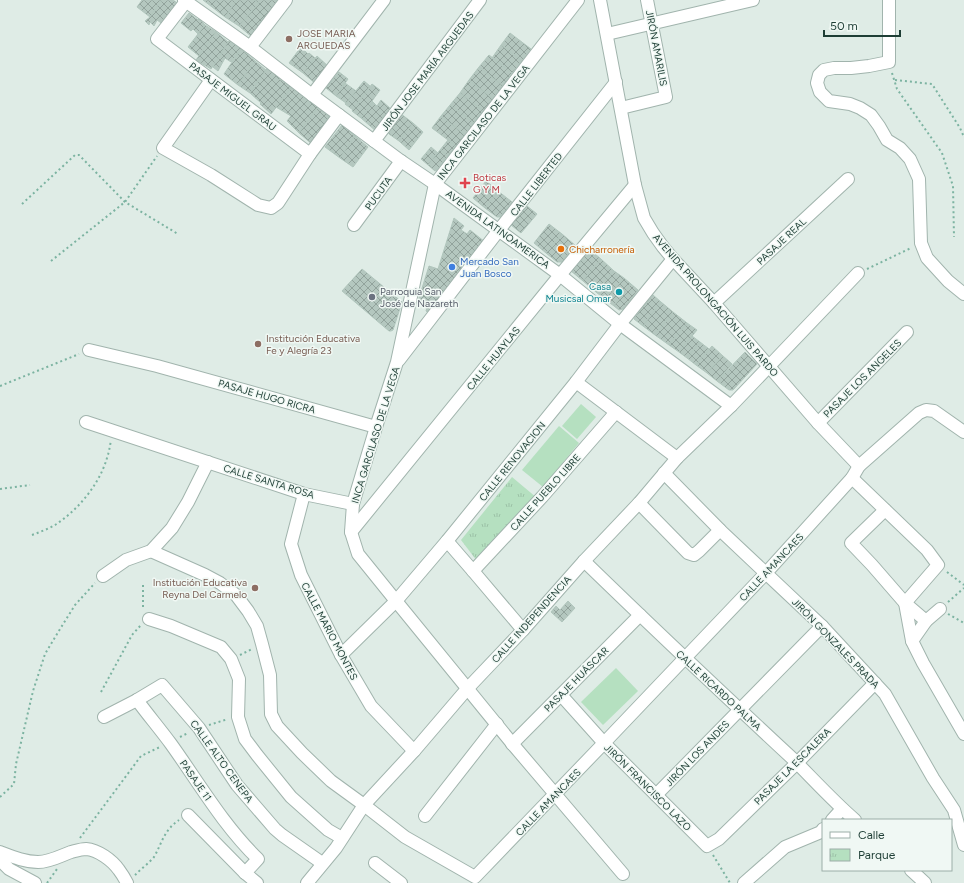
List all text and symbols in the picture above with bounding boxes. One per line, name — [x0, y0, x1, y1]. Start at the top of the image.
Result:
street label: JIRÓN JOSE MARÍA ARGUEDAS — [378, 9, 477, 134]
street label: JIRÓN AMARILIS — [643, 9, 670, 87]
scale bar — [824, 12, 900, 38]
text: 50 m — [830, 19, 858, 33]
place label: JOSE MARIA ARGUEDAS — [297, 27, 356, 52]
marker: JOSE MARIA ARGUEDAS — [284, 34, 294, 44]
street label: PASAJE MIGUEL GRAU — [186, 59, 279, 134]
street label: INCA GARCILASO DE LA VEGA — [434, 62, 533, 182]
street label: CALLE LIBERTED — [507, 150, 565, 219]
place label: Boticas G Y M — [473, 171, 507, 196]
street label: PUCUTA — [362, 174, 395, 213]
marker: Boticas G Y M — [460, 178, 470, 188]
street label: AVENIDA LATINOAMERICA — [443, 187, 552, 272]
street label: PASAJE REAL — [754, 215, 809, 268]
street label: AVENIDA PROLONGACIÓN LUIS PARDO — [650, 231, 781, 380]
place label: Chicharronería — [569, 243, 635, 256]
marker: Chicharronería — [556, 244, 566, 254]
place label: Mercado San Juan Bosco — [460, 255, 519, 280]
marker: Mercado San Juan Bosco — [447, 262, 457, 272]
place label: Casa Musicsal Omar — [545, 280, 612, 305]
place label: Parroquia San José de Nazareth — [380, 285, 459, 310]
marker: Casa Musicsal Omar — [614, 287, 624, 297]
marker: Parroquia San José de Nazareth — [367, 292, 377, 302]
street label: CALLE HUAYLAS — [464, 324, 523, 393]
place label: Institución Educativa Fe y Alegría 23 — [266, 332, 360, 357]
street label: PASAJE LOS ANGELES — [820, 336, 904, 420]
marker: Institución Educativa Fe y Alegría 23 — [253, 339, 263, 349]
street label: INCA GARCILASO DE LA VEGA — [348, 365, 403, 505]
street label: PASAJE HUGO RICRA — [217, 376, 317, 417]
street label: CALLE RENOVACION — [476, 419, 549, 504]
street label: CALLE PUEBLO LIBRE — [507, 451, 583, 534]
street label: CALLE SANTA ROSA — [222, 461, 316, 502]
street label: CALLE AMANCAES — [736, 531, 806, 604]
street label: CALLE INDEPENDENCIA — [489, 573, 574, 666]
place label: Institución Educativa Reyna Del Carmelo — [153, 576, 247, 601]
street label: CALLE MARIO MONTES — [298, 580, 361, 682]
marker: Institución Educativa Reyna Del Carmelo — [250, 583, 260, 593]
street label: JIRÓN GONZALES PRADA — [789, 595, 882, 691]
street label: PASAJE HUÁSCAR — [541, 644, 612, 715]
street label: CALLE RICARDO PALMA — [673, 647, 764, 733]
street label: CALLE ALTO CENEPA — [187, 717, 256, 805]
street label: JIRÓN LOS ANDES — [662, 718, 732, 789]
street label: PASAJE LA ESCALERA — [751, 725, 834, 808]
street label: JIRÓN FRANCISCO LAZO — [601, 741, 694, 834]
street label: PASAJE 11 — [177, 757, 214, 803]
street label: CALLE AMANCAES — [513, 766, 584, 839]
legend — [822, 819, 952, 871]
text: Calle — [858, 828, 885, 842]
text: Parque — [858, 848, 896, 862]

